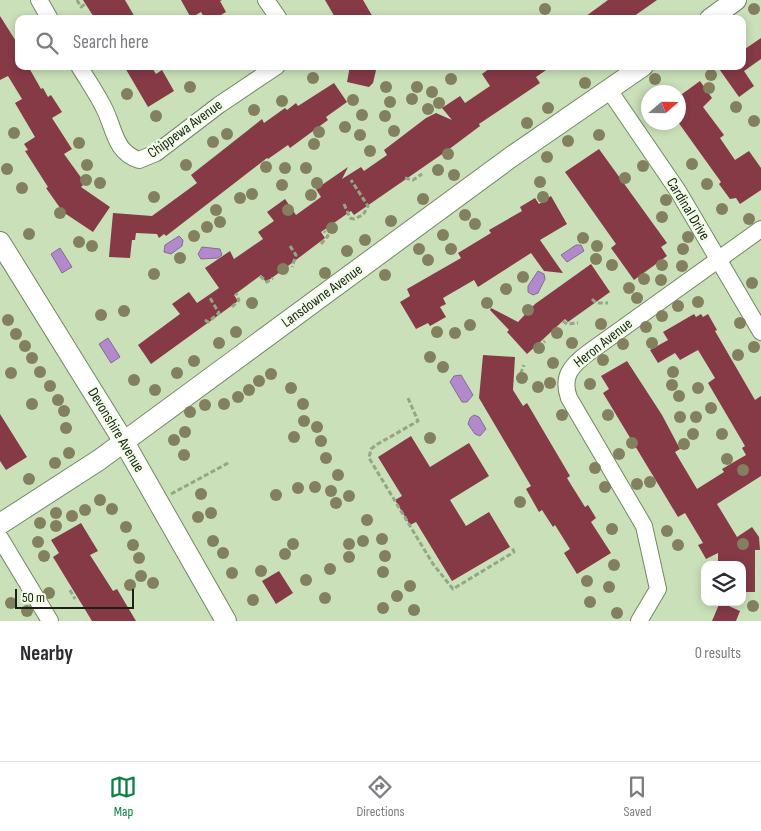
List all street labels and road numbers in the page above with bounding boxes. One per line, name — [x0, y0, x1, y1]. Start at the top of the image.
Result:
street label: Chippewa Avenue — [144, 95, 226, 163]
street label: Cardinal Drive — [662, 174, 714, 244]
street label: Lansdowne Avenue — [278, 260, 366, 332]
street label: Heron Avenue — [570, 314, 636, 372]
street label: Devonshire Avenue — [83, 384, 149, 476]

